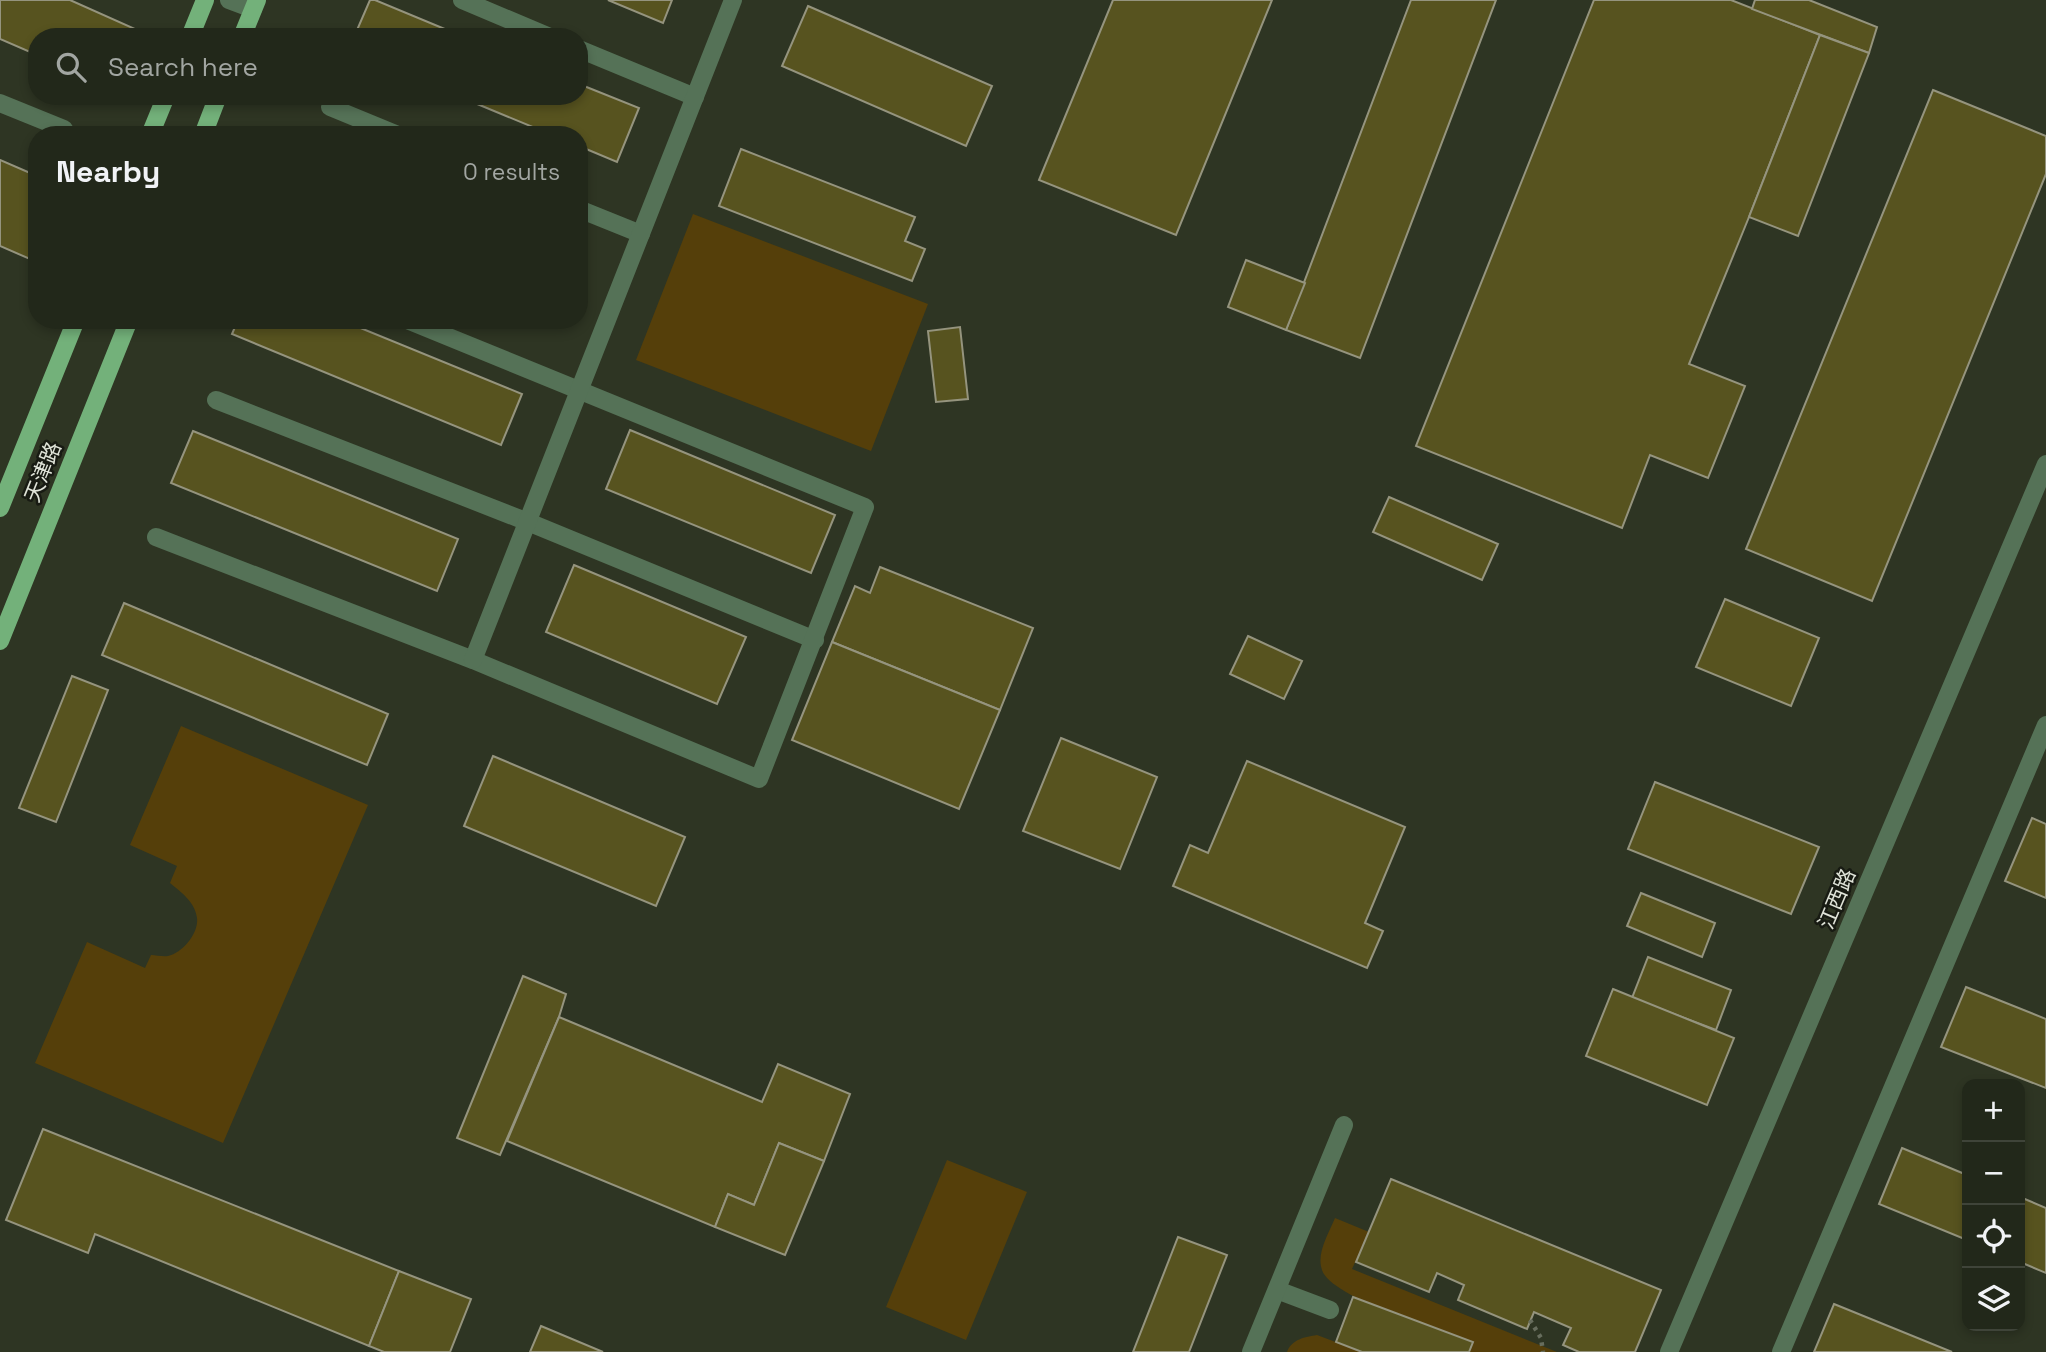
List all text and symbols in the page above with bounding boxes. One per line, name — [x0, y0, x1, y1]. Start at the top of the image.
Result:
search box — [28, 28, 588, 105]
icon: search — [52, 48, 90, 86]
text: Search here — [108, 50, 258, 84]
text: Nearby — [56, 152, 160, 191]
text: 0 results — [463, 157, 560, 187]
street label: 天津路 — [18, 438, 67, 506]
street label: 江西路 — [1812, 865, 1861, 933]
map controls — [1962, 1079, 2025, 1331]
button: + — [1962, 1079, 2025, 1142]
button: − — [1962, 1142, 2025, 1205]
button: locate — [1962, 1205, 2025, 1268]
button: layers — [1962, 1268, 2025, 1331]

